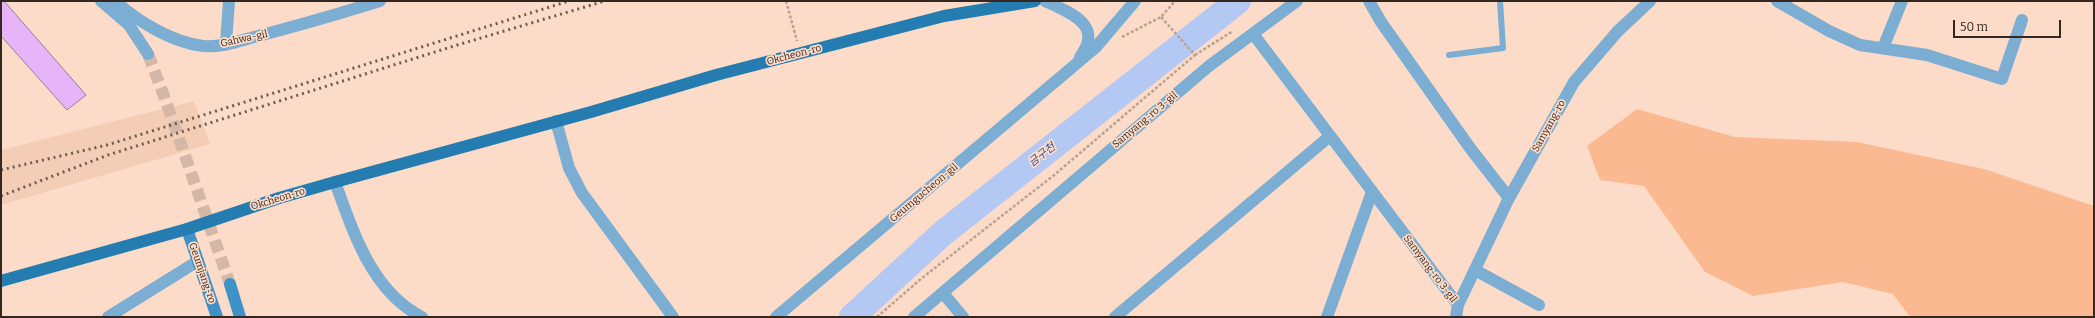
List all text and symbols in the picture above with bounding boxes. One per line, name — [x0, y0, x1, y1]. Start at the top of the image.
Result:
scale bar — [1955, 12, 2063, 38]
text: 50 m — [1960, 20, 1988, 34]
street label: Gahwa-gil — [219, 28, 269, 50]
street label: Okcheon-ro — [765, 42, 823, 68]
street label: Samyang-ro 3-gil — [1110, 89, 1180, 151]
street label: Samyang-ro — [1530, 98, 1568, 154]
water label: 금구천 — [1026, 140, 1058, 170]
street label: Geumgucheon-gil — [888, 161, 960, 225]
street label: Okcheon-ro — [249, 185, 307, 213]
street label: Samyang-ro 3-gil — [1401, 233, 1459, 305]
street label: Geumjang-ro — [186, 241, 218, 305]

